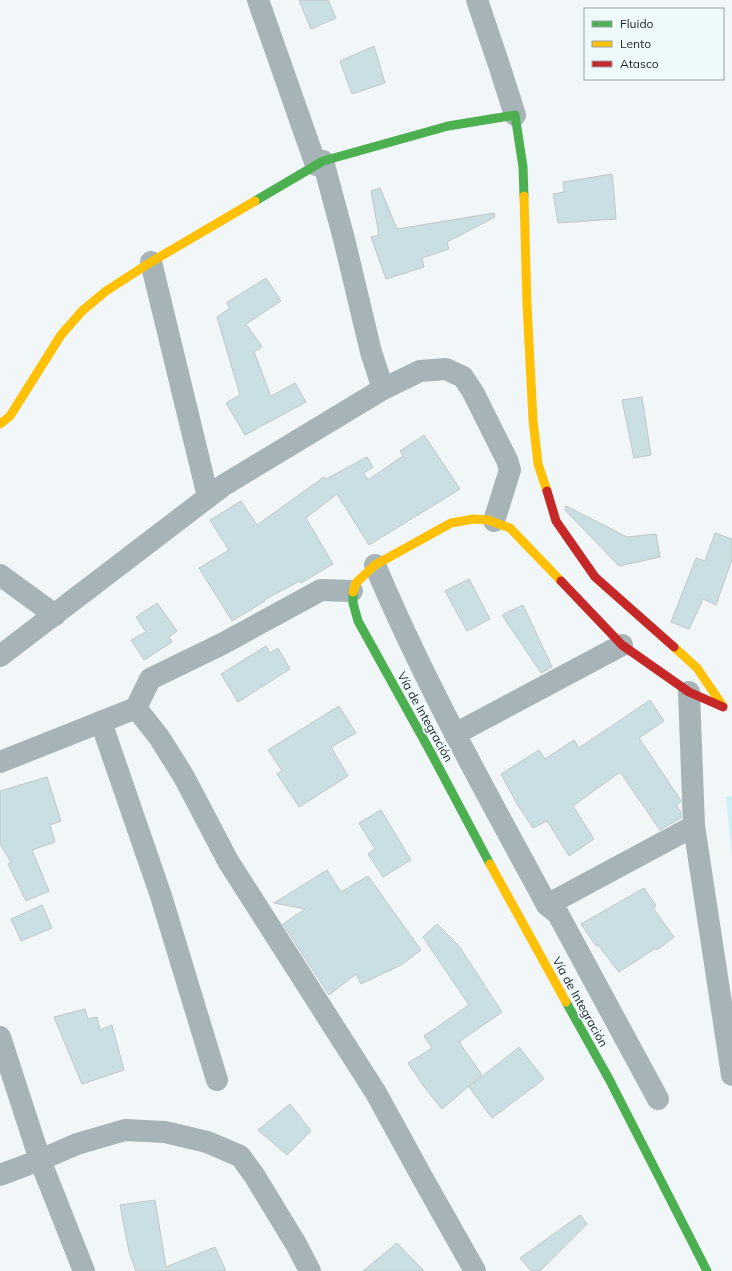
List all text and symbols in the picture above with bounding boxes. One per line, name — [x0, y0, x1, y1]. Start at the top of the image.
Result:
legend — [584, 8, 724, 80]
text: Fluido — [620, 16, 654, 31]
text: Lento — [620, 36, 651, 51]
text: Atasco — [620, 56, 659, 71]
street label: Vía de Integración — [394, 669, 456, 764]
street label: Vía de Integración — [549, 954, 611, 1049]

